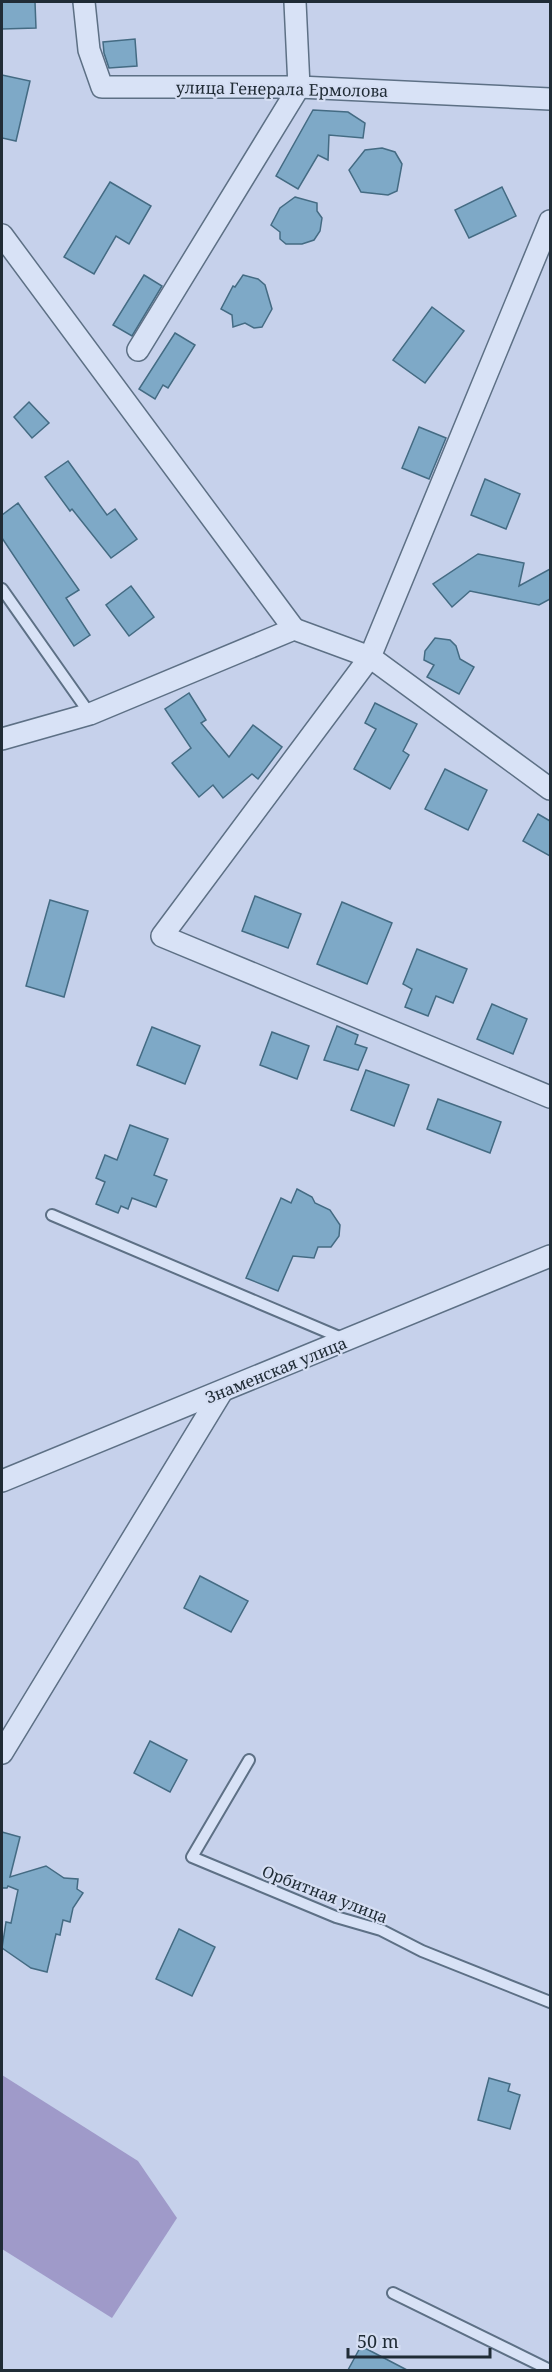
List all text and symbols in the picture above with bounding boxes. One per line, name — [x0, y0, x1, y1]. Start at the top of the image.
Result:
street label: улица Генерала Ермолова — [176, 76, 388, 102]
street label: Знаменская улица — [202, 1332, 350, 1408]
street label: Орбитная улица — [259, 1860, 391, 1928]
scale bar — [348, 2321, 490, 2359]
text: 50 m — [357, 2329, 399, 2353]

